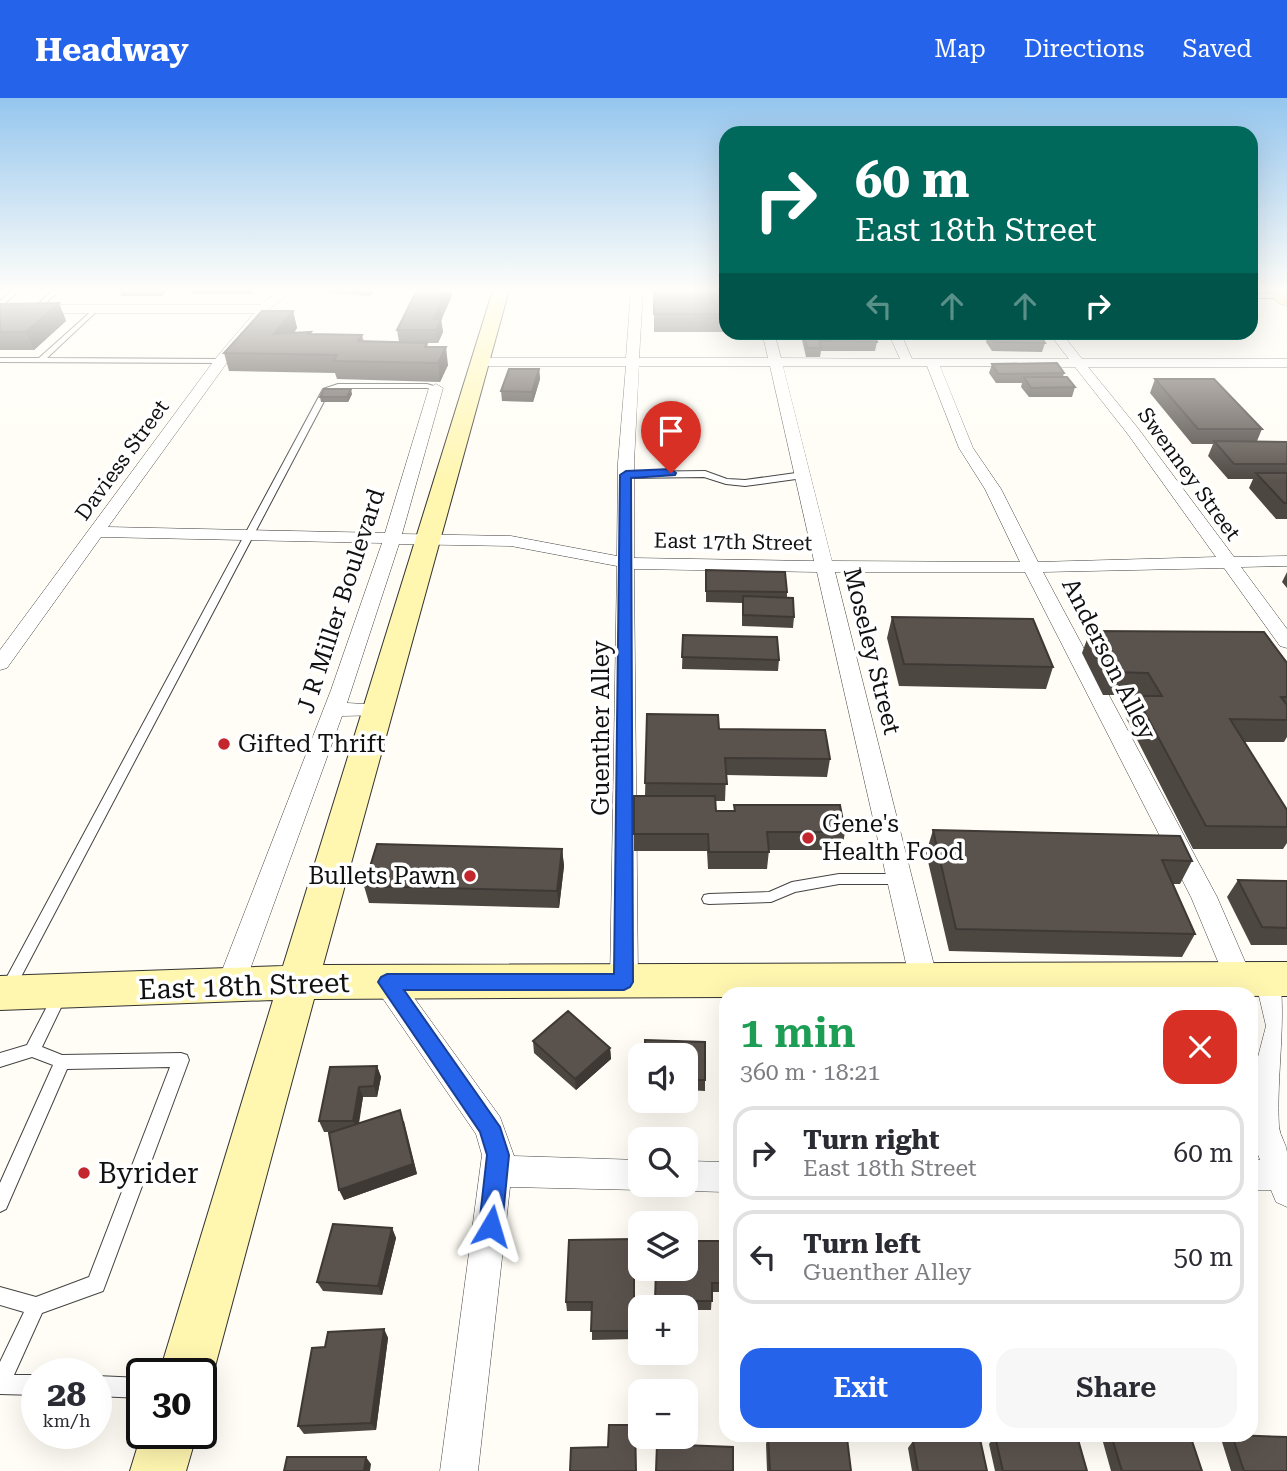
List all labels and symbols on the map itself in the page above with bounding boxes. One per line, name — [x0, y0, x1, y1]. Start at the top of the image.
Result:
street label: Daviess Street — [70, 395, 174, 525]
pin — [641, 401, 701, 473]
street label: Swenney Street — [1133, 403, 1245, 545]
street label: J R Miller Boulevard — [291, 485, 391, 717]
street label: East 17th Street — [654, 529, 813, 555]
street label: Moseley Street — [838, 565, 906, 737]
street label: Anderson Alley — [1056, 574, 1162, 745]
street label: Guenther Alley — [587, 639, 615, 816]
place label: Gifted Thrift — [238, 730, 385, 758]
marker: Gifted Thrift — [216, 736, 232, 752]
place label: Gene's Health Food — [822, 810, 964, 866]
marker: Gene's Health Food — [800, 830, 816, 846]
place label: Bullets Pawn — [308, 862, 456, 890]
marker: Bullets Pawn — [462, 868, 478, 884]
street label: East 18th Street — [138, 966, 350, 1006]
place label: Byrider — [98, 1157, 198, 1190]
marker: Byrider — [76, 1165, 92, 1181]
position arrow — [454, 1189, 528, 1263]
speed limit sign: 30 — [126, 1358, 217, 1449]

